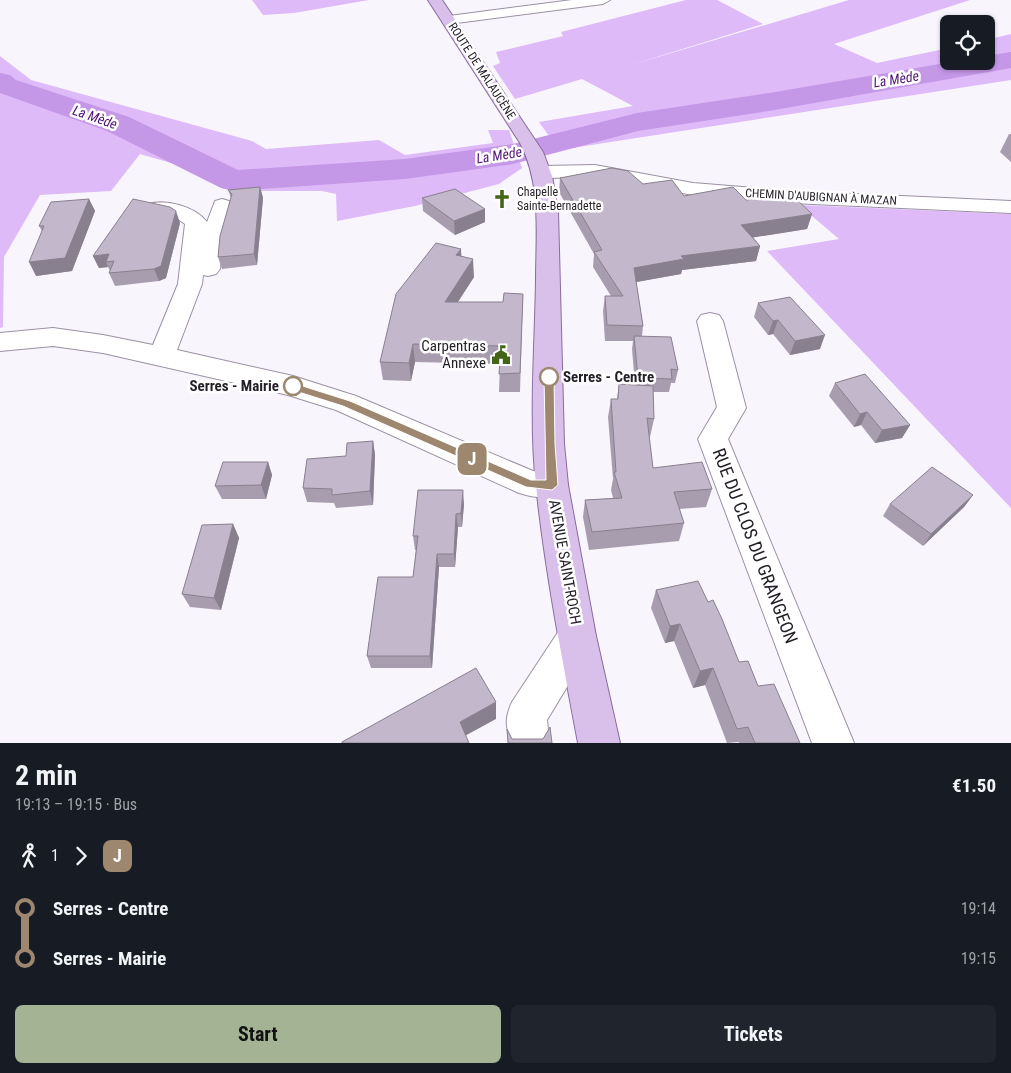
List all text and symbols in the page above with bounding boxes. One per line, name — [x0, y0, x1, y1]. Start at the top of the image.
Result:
map controls — [940, 15, 995, 70]
button: locate — [940, 15, 995, 70]
street label: ROUTE DE MALAUCÈNE — [445, 19, 519, 122]
water label: La Mède — [872, 68, 920, 90]
water label: La Mède — [71, 102, 119, 132]
water label: La Mède — [475, 144, 523, 166]
place label: Chapelle Sainte-Bernadette — [517, 185, 602, 213]
street label: CHEMIN D'AUBIGNAN À MAZAN — [745, 185, 897, 208]
church icon: Chapelle Sainte-Bernadette — [491, 188, 513, 210]
place label: Carpentras Annexe — [421, 337, 486, 372]
public building icon: Carpentras Annexe — [490, 344, 512, 366]
marker: Serres - Centre — [539, 367, 559, 387]
place label: Serres - Centre — [563, 368, 654, 386]
marker: Serres - Mairie — [283, 376, 303, 396]
place label: Serres - Mairie — [189, 377, 279, 395]
line badge: J — [456, 443, 488, 475]
street label: RUE DU CLOS DU GRANGEON — [708, 445, 802, 646]
text: J — [468, 448, 476, 469]
street label: AVENUE SAINT-ROCH — [545, 498, 585, 626]
text: 2 min — [15, 759, 77, 792]
text: €1.50 — [952, 774, 996, 797]
text: 19:13 – 19:15 · Bus — [15, 795, 137, 814]
icon: walk — [15, 842, 43, 870]
icon: forward — [67, 842, 95, 870]
text: J — [113, 845, 122, 866]
text: 1 — [51, 846, 59, 865]
text: Serres - Centre — [53, 897, 168, 920]
text: 19:14 — [961, 899, 996, 918]
text: Serres - Mairie — [53, 947, 166, 970]
text: 19:15 — [961, 949, 996, 968]
button: Start — [15, 1005, 501, 1063]
button: Tickets — [511, 1005, 996, 1063]

